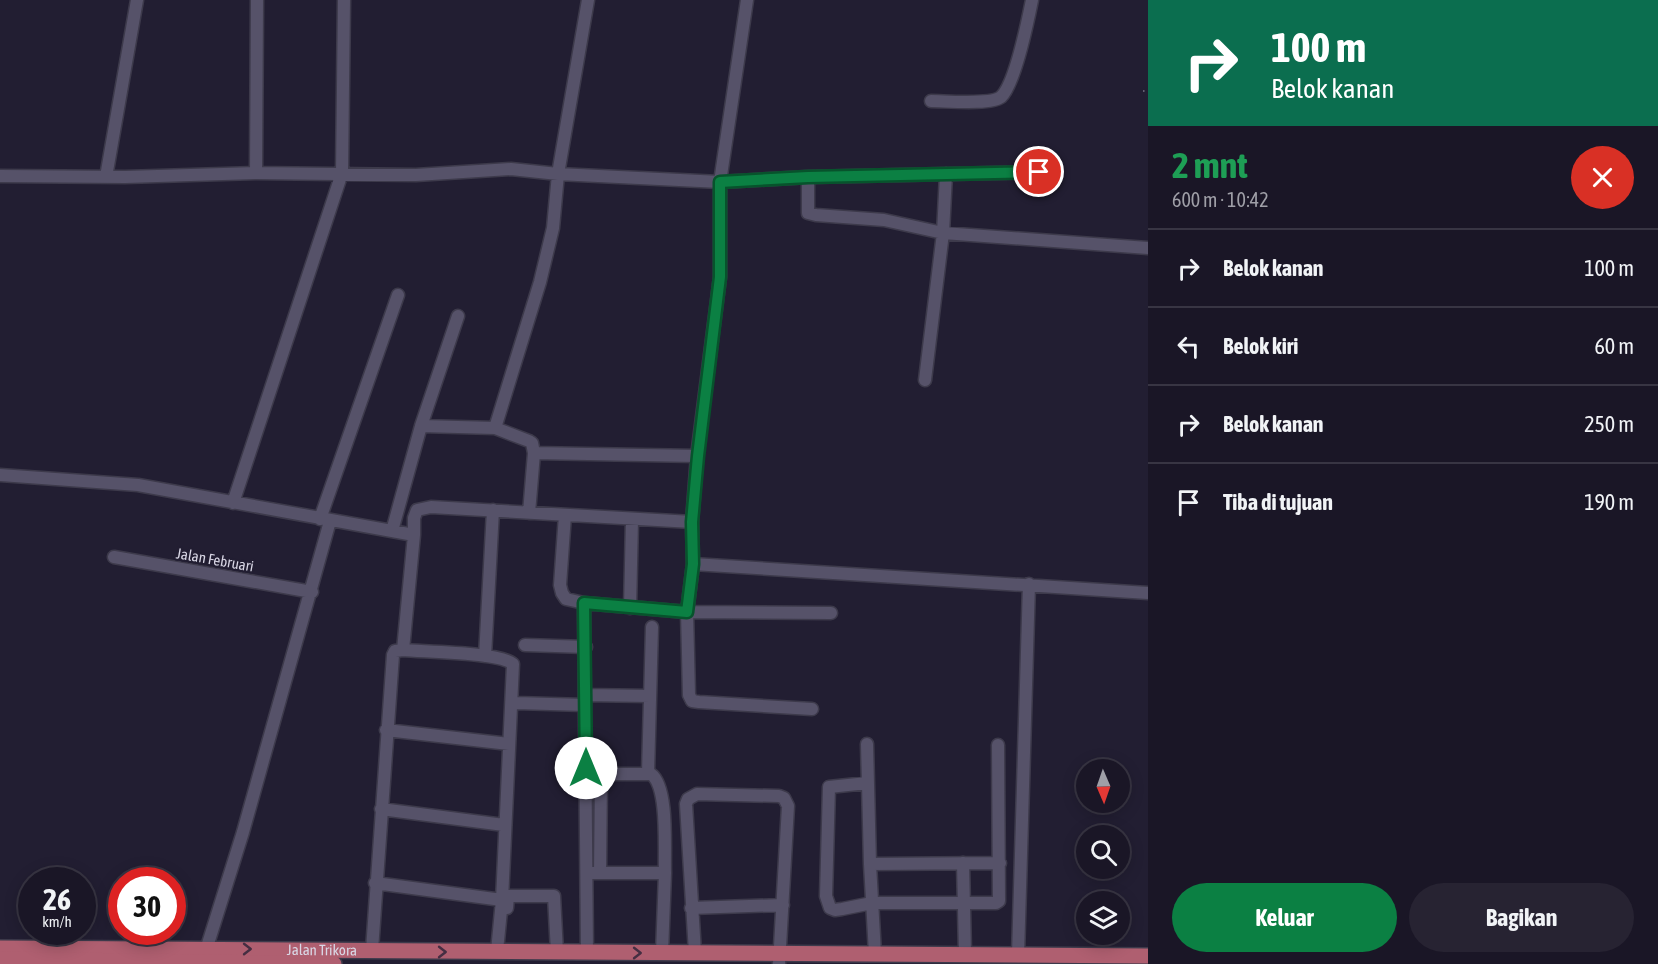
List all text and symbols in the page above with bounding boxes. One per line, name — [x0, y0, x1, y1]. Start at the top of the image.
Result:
text: 100 m — [1271, 23, 1366, 71]
icon: right — [1172, 24, 1250, 102]
text: Belok kanan — [1271, 73, 1394, 104]
text: 2 mnt — [1172, 144, 1248, 186]
pin — [1013, 146, 1064, 197]
button: close — [1571, 146, 1634, 209]
icon: arrive — [1022, 155, 1055, 188]
text: 600 m · 10:42 — [1172, 188, 1269, 211]
icon: right — [1172, 252, 1205, 285]
text: Belok kanan — [1223, 255, 1324, 281]
text: 100 m — [1584, 255, 1634, 281]
icon: left — [1172, 330, 1205, 363]
text: Belok kiri — [1223, 333, 1298, 359]
text: 60 m — [1594, 333, 1634, 359]
icon: right — [1172, 408, 1205, 441]
text: Belok kanan — [1223, 411, 1324, 437]
text: 250 m — [1584, 411, 1634, 437]
icon: arrive — [1172, 486, 1205, 519]
text: Tiba di tujuan — [1223, 489, 1333, 515]
text: 190 m — [1584, 489, 1634, 515]
street label: Jalan Februari — [175, 544, 255, 575]
position arrow — [554, 736, 618, 800]
north arrow — [1076, 759, 1130, 813]
map controls — [1076, 759, 1130, 945]
button: search — [1076, 825, 1130, 879]
speed limit sign: 30 — [108, 867, 186, 945]
text: 26 — [43, 882, 71, 916]
button: Keluar — [1172, 883, 1397, 952]
button: Bagikan — [1409, 883, 1634, 952]
button: layers — [1076, 891, 1130, 945]
text: km/h — [42, 913, 72, 930]
street label: Jalan Trikora — [287, 941, 357, 958]
one-way arrow — [243, 943, 252, 955]
one-way arrow — [438, 946, 447, 958]
one-way arrow — [633, 947, 642, 959]

